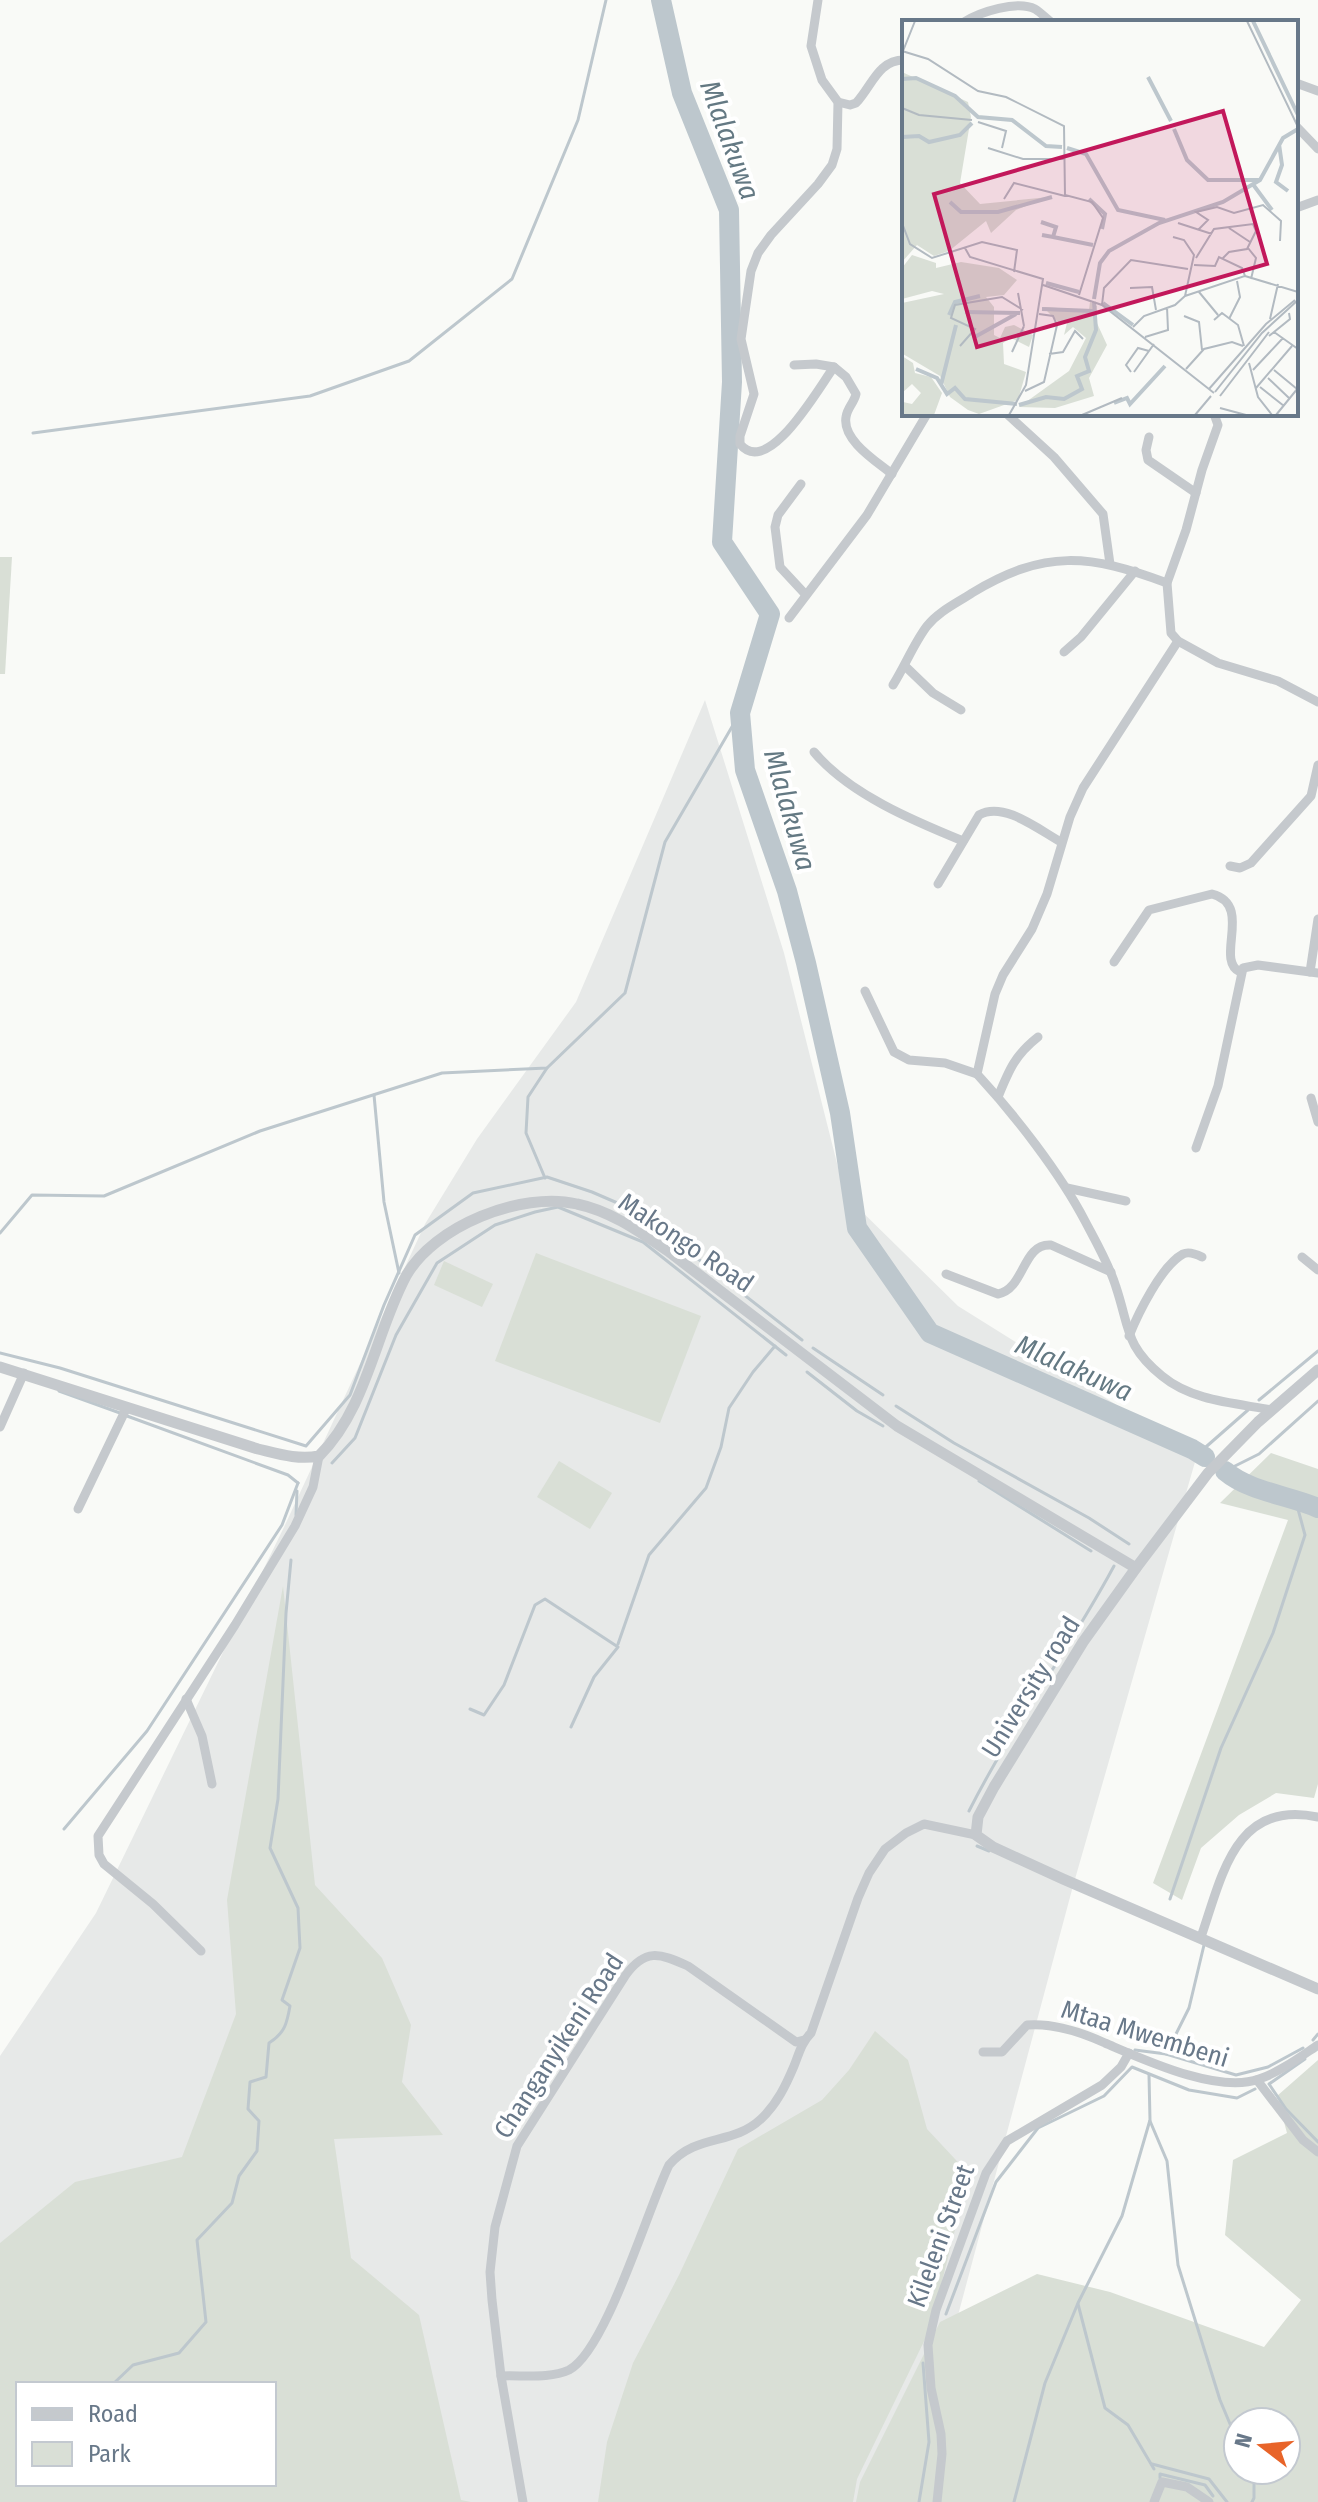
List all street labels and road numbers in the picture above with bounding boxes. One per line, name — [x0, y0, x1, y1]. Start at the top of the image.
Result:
street label: Makongo Road — [613, 1187, 759, 1299]
street label: University road — [975, 1611, 1087, 1763]
street label: Changanyikeni Road — [488, 1948, 630, 2144]
street label: Mtaa Mwembeni — [1057, 1994, 1233, 2074]
street label: Kileleni Street — [901, 2160, 981, 2312]

